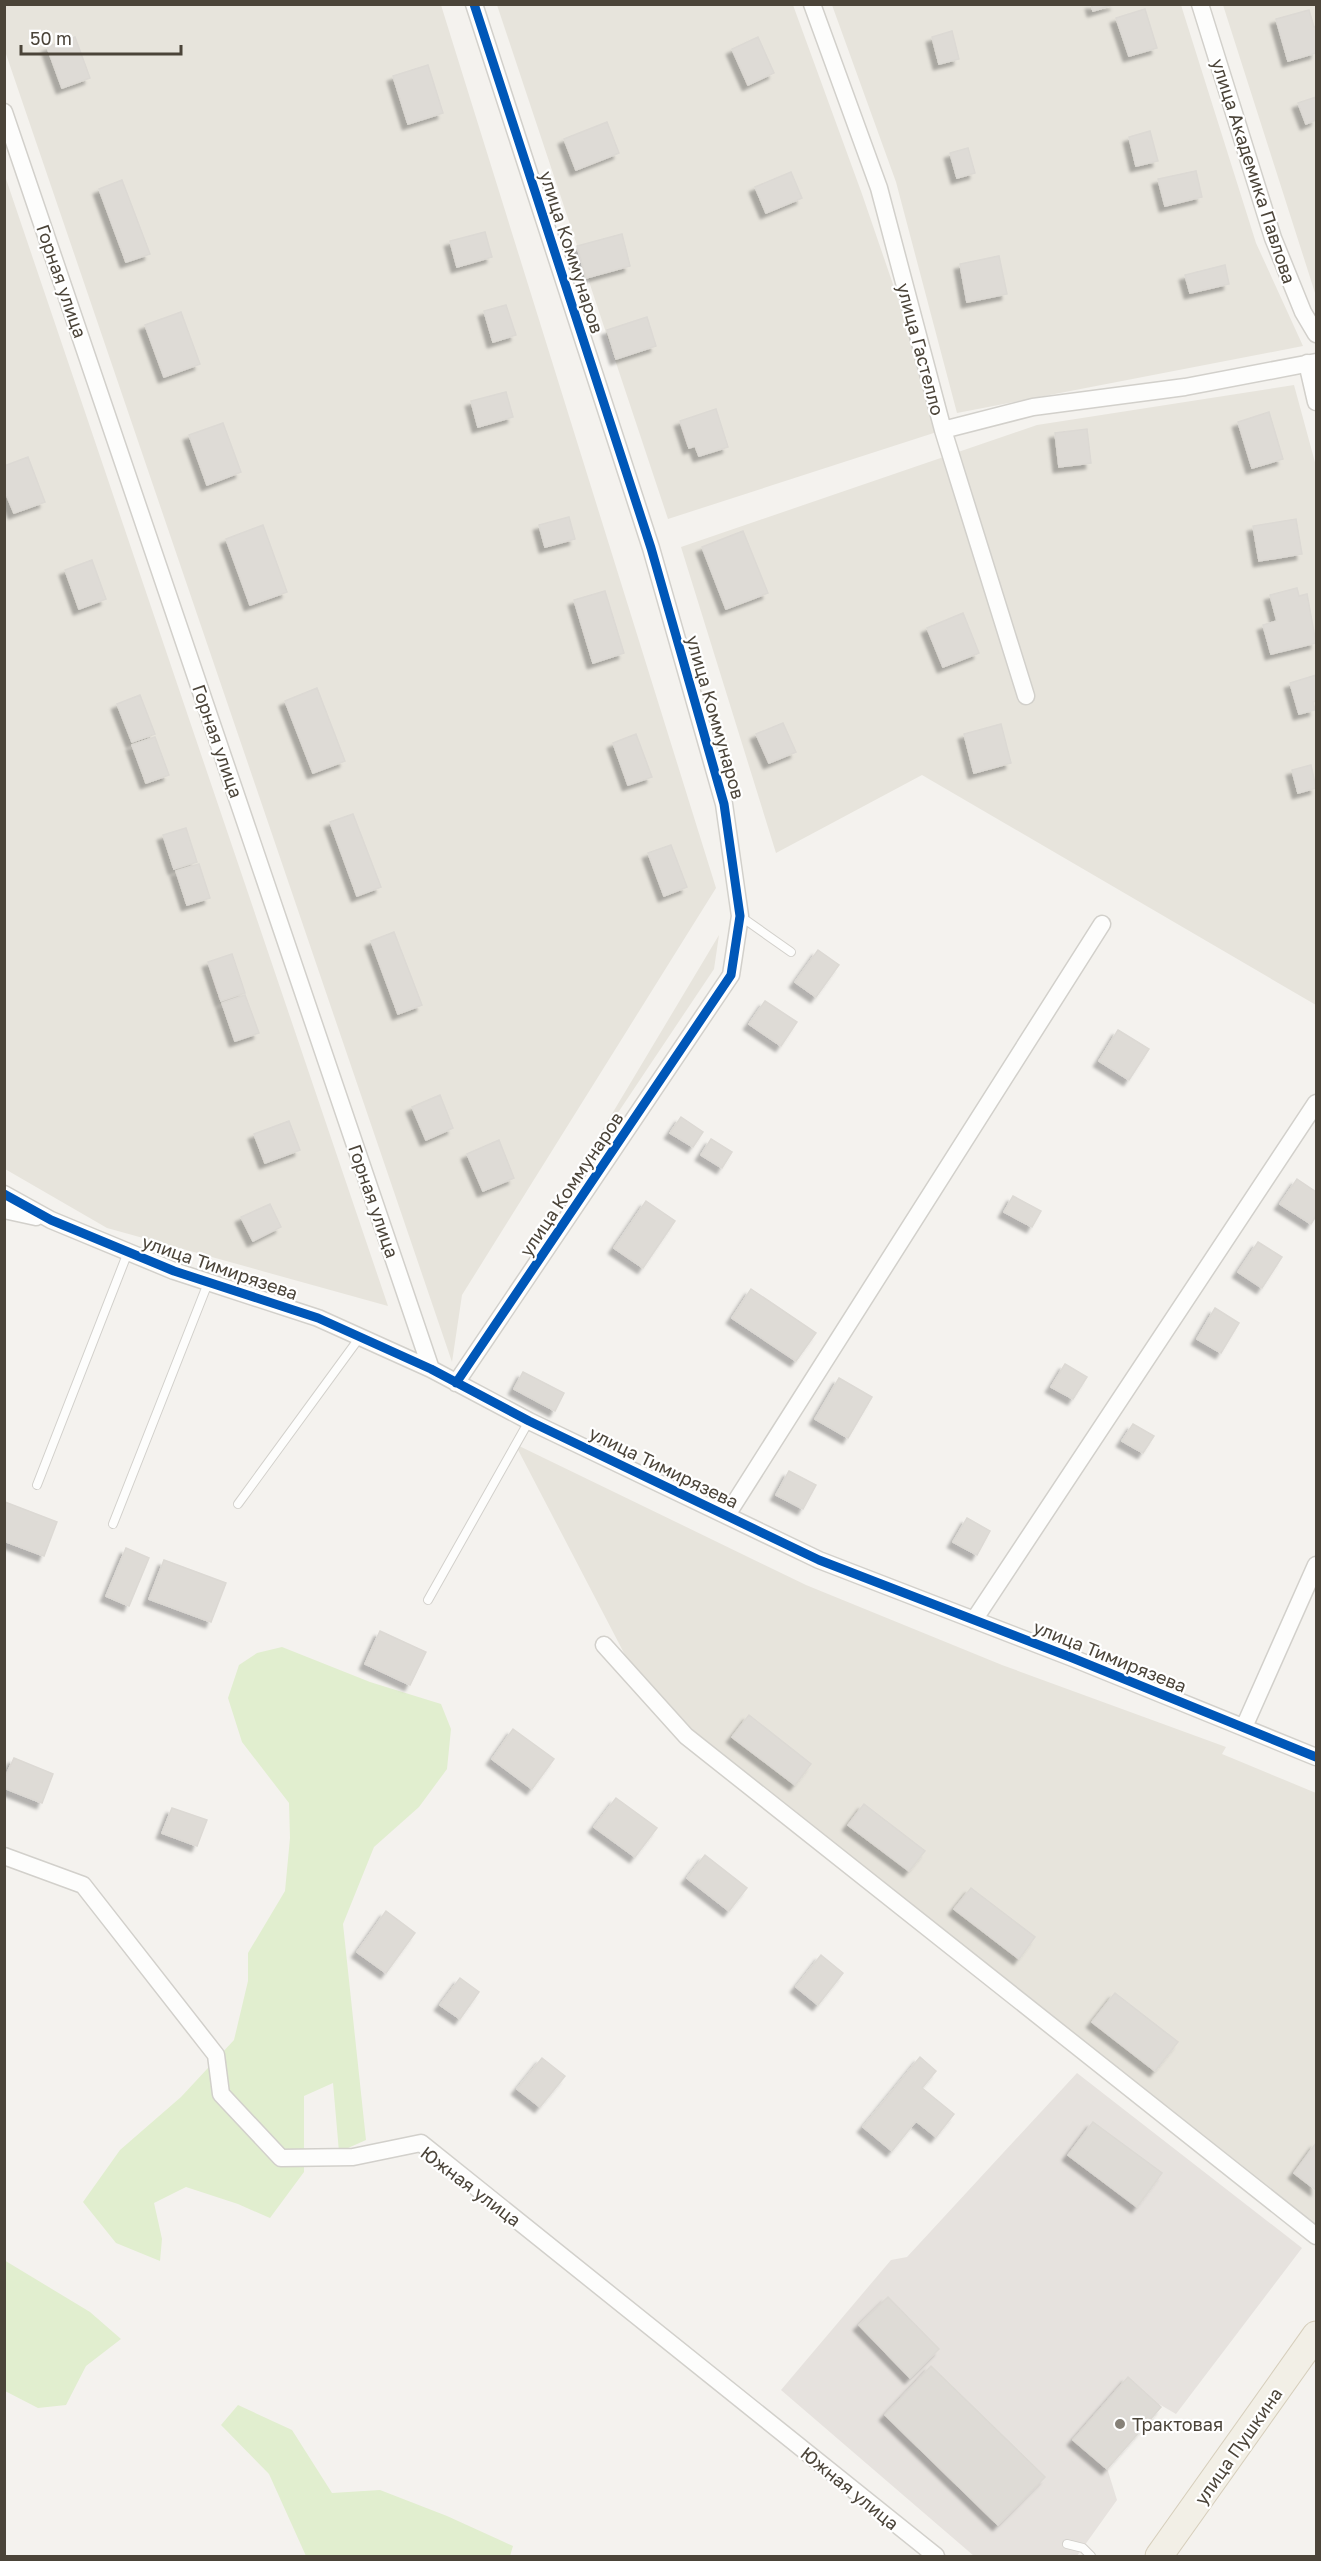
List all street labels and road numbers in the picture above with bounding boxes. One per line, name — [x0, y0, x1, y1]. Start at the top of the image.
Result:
street label: улица Академика Павлова — [1207, 56, 1301, 286]
street label: улица Коммунаров — [535, 168, 609, 336]
street label: Горная улица — [32, 221, 92, 341]
street label: улица Гастелло — [893, 280, 949, 418]
street label: улица Коммунаров — [682, 633, 750, 801]
street label: Горная улица — [188, 681, 248, 801]
street label: улица Коммунаров — [514, 1108, 628, 1260]
street label: Горная улица — [344, 1141, 404, 1261]
street label: улица Тимирязева — [139, 1230, 301, 1304]
street label: улица Тимирязева — [586, 1421, 742, 1513]
street label: улица Тимирязева — [1030, 1615, 1190, 1697]
street label: Южная улица — [416, 2141, 526, 2231]
street label: улица Пушкина — [1189, 2383, 1287, 2509]
street label: Южная улица — [796, 2442, 904, 2534]

